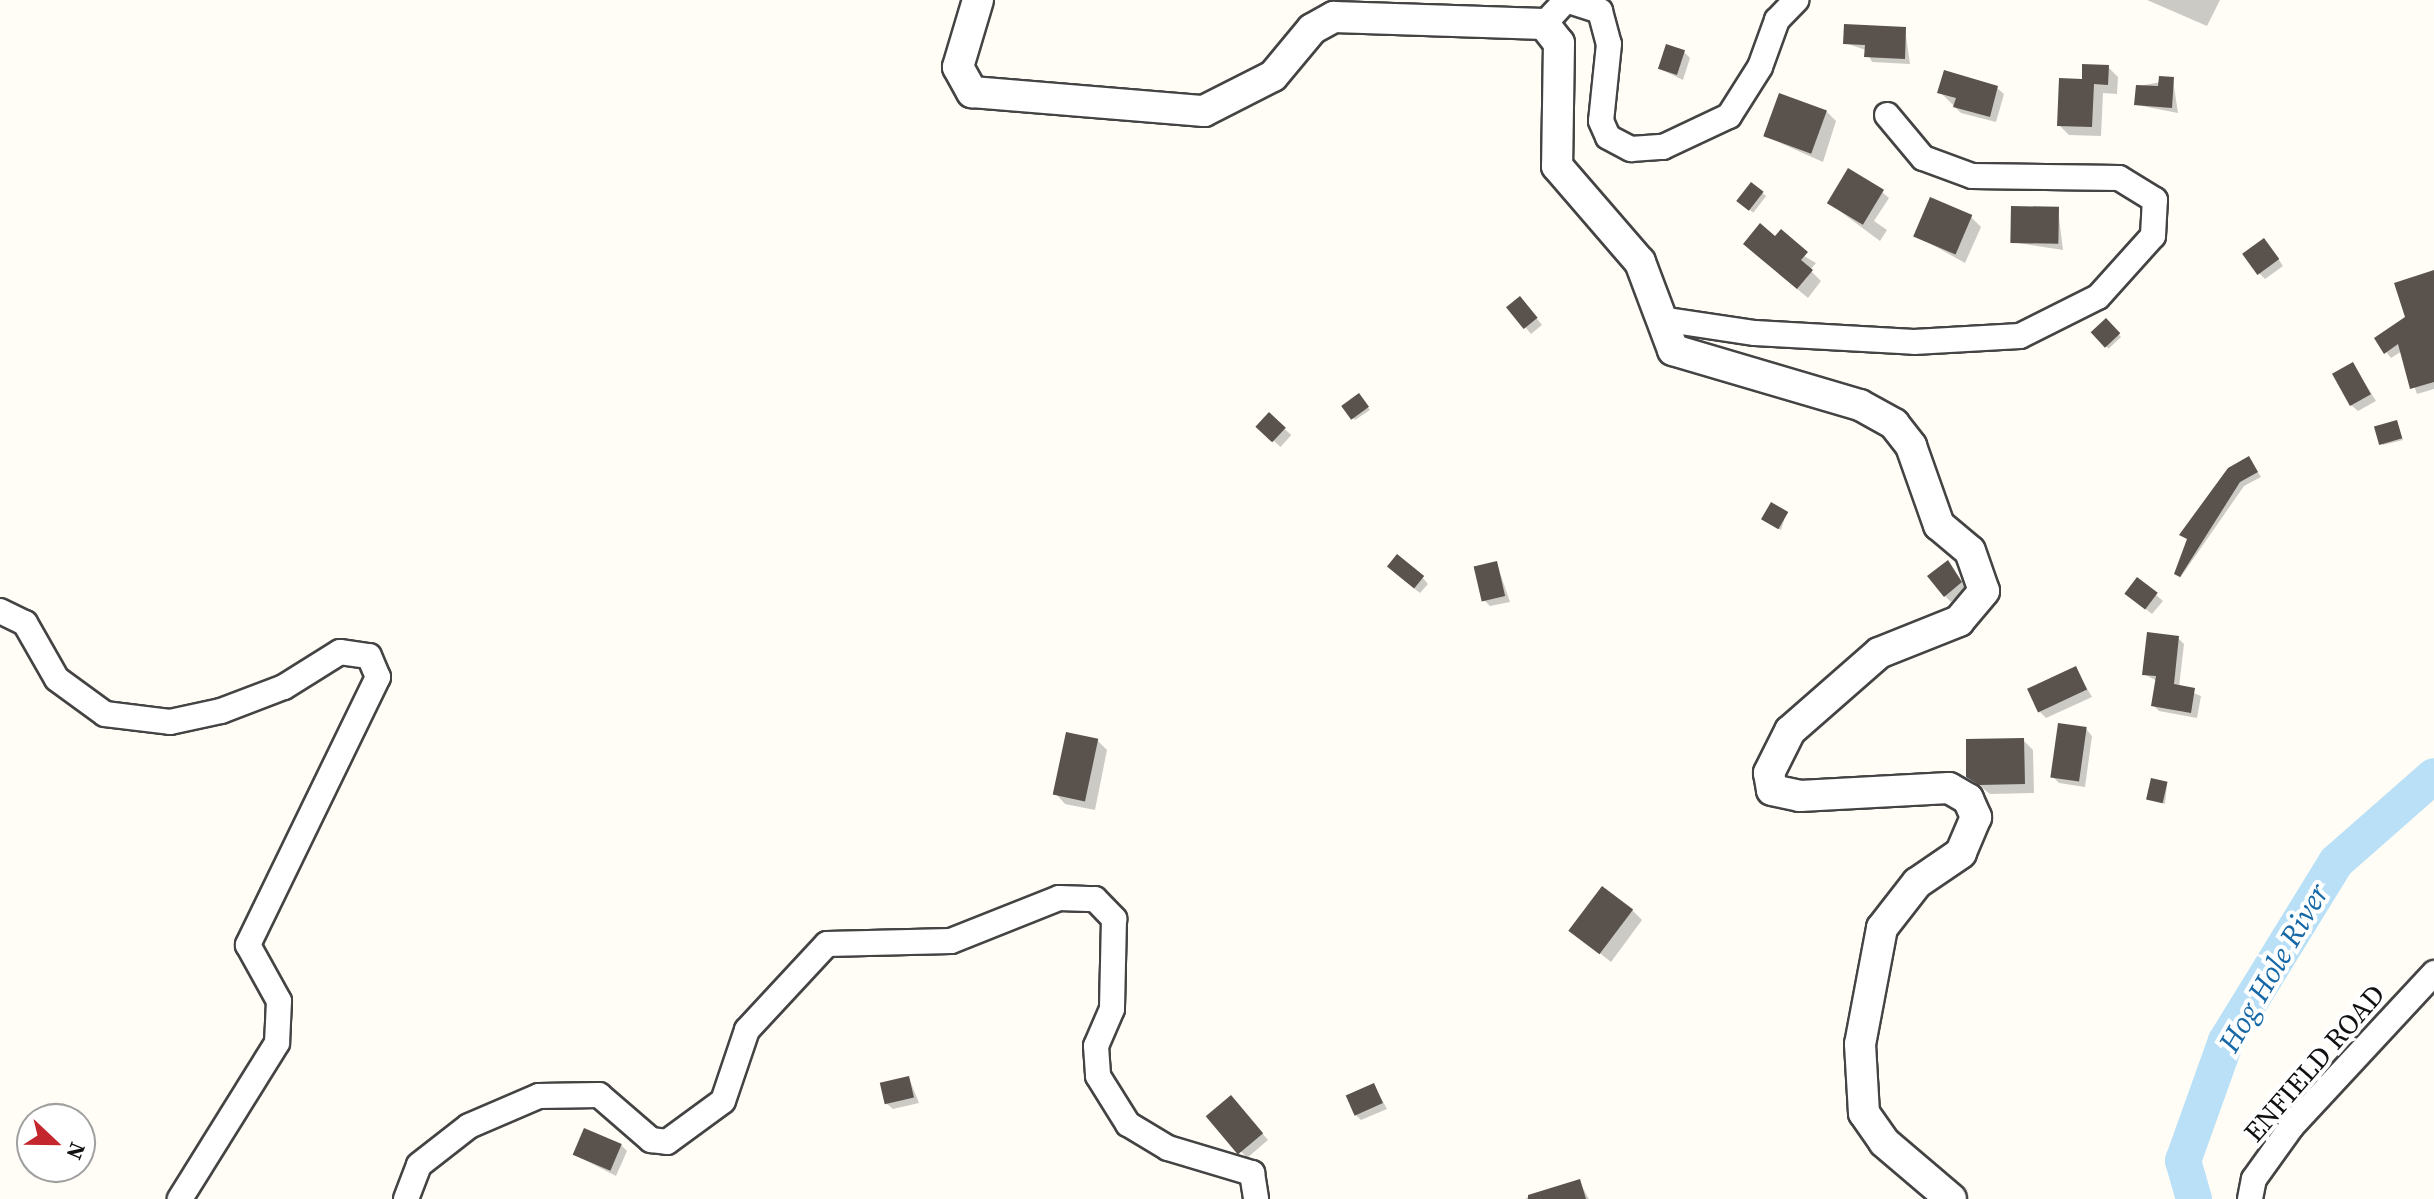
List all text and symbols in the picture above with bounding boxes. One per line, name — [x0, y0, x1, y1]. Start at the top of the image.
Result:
water label: Hog Hole River — [2211, 877, 2337, 1059]
street label: ENFIELD ROAD — [2237, 977, 2391, 1149]
north arrow — [16, 1103, 96, 1183]
text: N — [59, 1138, 93, 1164]

